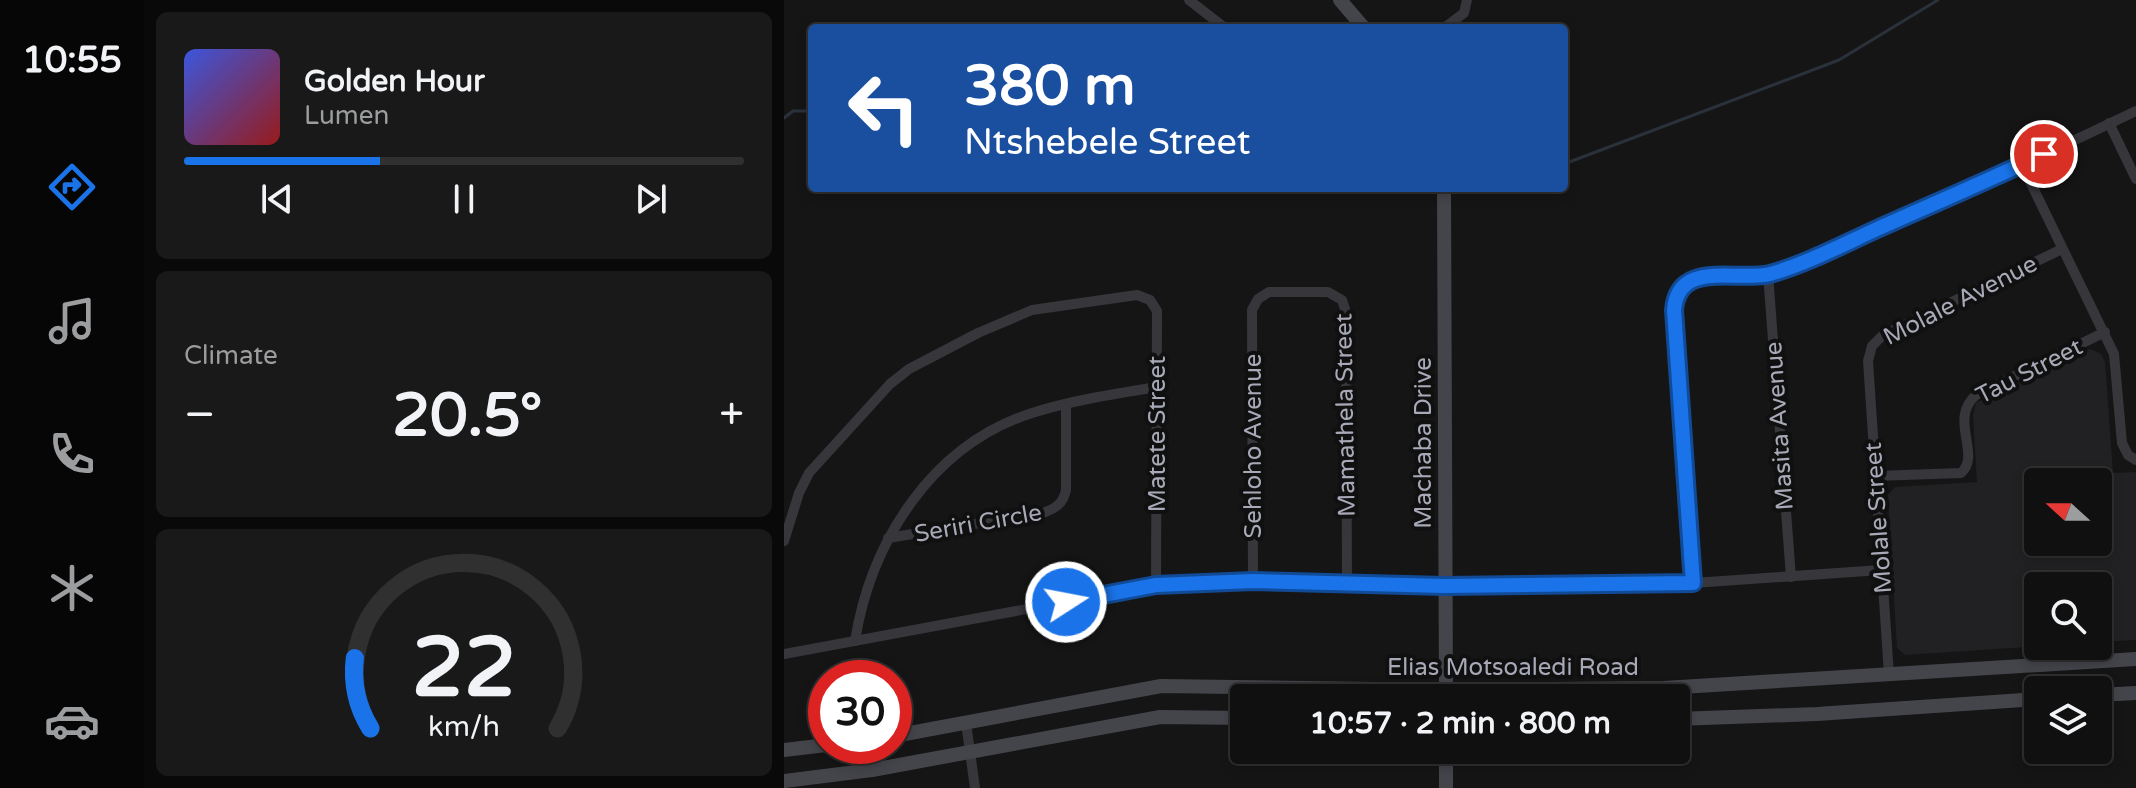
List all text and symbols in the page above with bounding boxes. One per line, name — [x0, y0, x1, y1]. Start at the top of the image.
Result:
text: 10:55 — [22, 39, 122, 82]
text: 380 m — [964, 53, 1135, 120]
icon: left — [832, 56, 936, 160]
text: Golden Hour — [304, 63, 485, 100]
text: Lumen — [304, 100, 389, 131]
pin — [2010, 120, 2078, 188]
text: Ntshebele Street — [964, 121, 1251, 164]
icon: arrive — [2022, 132, 2066, 176]
icon: directions — [44, 159, 100, 215]
icon: previous — [255, 177, 299, 221]
icon: pause — [442, 177, 486, 221]
icon: next — [629, 177, 673, 221]
street label: Molale Avenue — [1879, 249, 2042, 352]
icon: music — [44, 293, 100, 349]
street label: Mamathela Street — [1329, 313, 1362, 517]
street label: Tau Street — [1971, 332, 2087, 411]
text: Climate — [184, 340, 278, 371]
street label: Masita Avenue — [1759, 341, 1800, 511]
street label: Sehloho Avenue — [1239, 354, 1268, 538]
street label: Matete Street — [1143, 356, 1172, 512]
street label: Machaba Drive — [1409, 357, 1438, 529]
text: 20.5° — [392, 380, 542, 452]
text: − — [184, 389, 215, 442]
text: + — [719, 389, 744, 442]
icon: phone — [44, 426, 100, 482]
street label: Molale Street — [1859, 441, 1898, 594]
north arrow — [2024, 468, 2112, 556]
map controls — [2024, 468, 2112, 764]
street label: Seriri Circle — [912, 498, 1044, 549]
icon: climate — [44, 560, 100, 616]
position arrow — [1024, 560, 1108, 644]
button: search — [2024, 572, 2112, 660]
text: 22 — [412, 618, 516, 718]
street label: Elias Motsoaledi Road — [1387, 653, 1639, 682]
speed limit sign: 30 — [808, 660, 912, 764]
button: layers — [2024, 676, 2112, 764]
icon: car — [44, 693, 100, 749]
text: 10:57 · 2 min · 800 m — [1309, 705, 1611, 742]
text: km/h — [428, 710, 500, 744]

